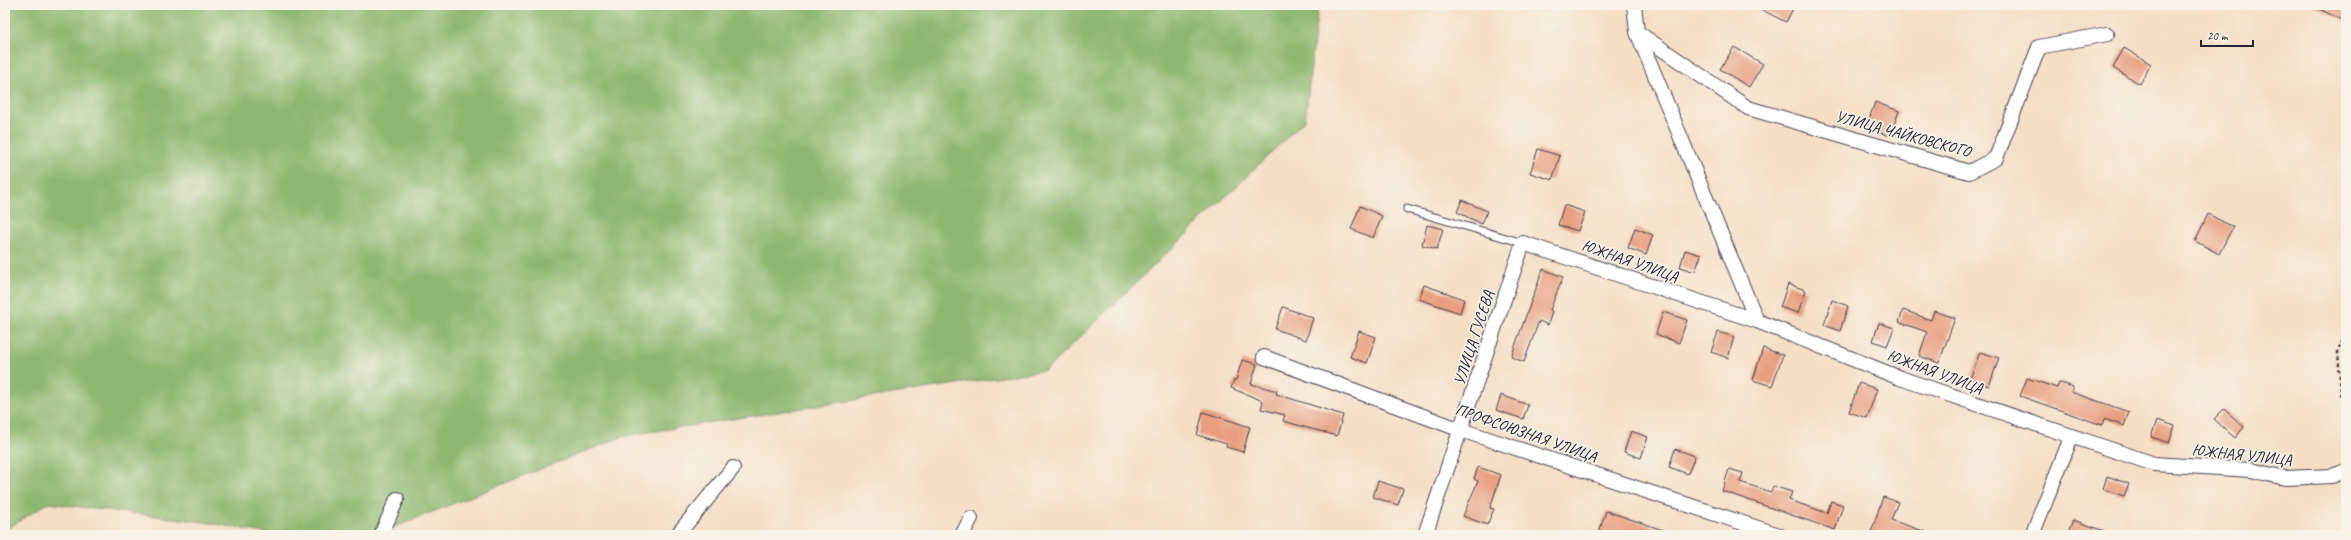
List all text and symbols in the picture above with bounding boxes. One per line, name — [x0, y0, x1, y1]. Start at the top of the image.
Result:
scale bar — [2201, 22, 2253, 48]
text: 20 m — [2207, 28, 2229, 44]
street label: УЛИЦА ЧАЙКОВСКОГО — [1833, 106, 1975, 162]
street label: ЮЖНАЯ УЛИЦА — [1579, 235, 1682, 287]
street label: УЛИЦА ГУСЕВА — [1449, 287, 1499, 388]
street label: ЮЖНАЯ УЛИЦА — [1884, 345, 1986, 399]
street label: ПРОФСОЮЗНАЯ УЛИЦА — [1453, 399, 1600, 467]
street label: ЮЖНАЯ УЛИЦА — [2191, 440, 2294, 470]

